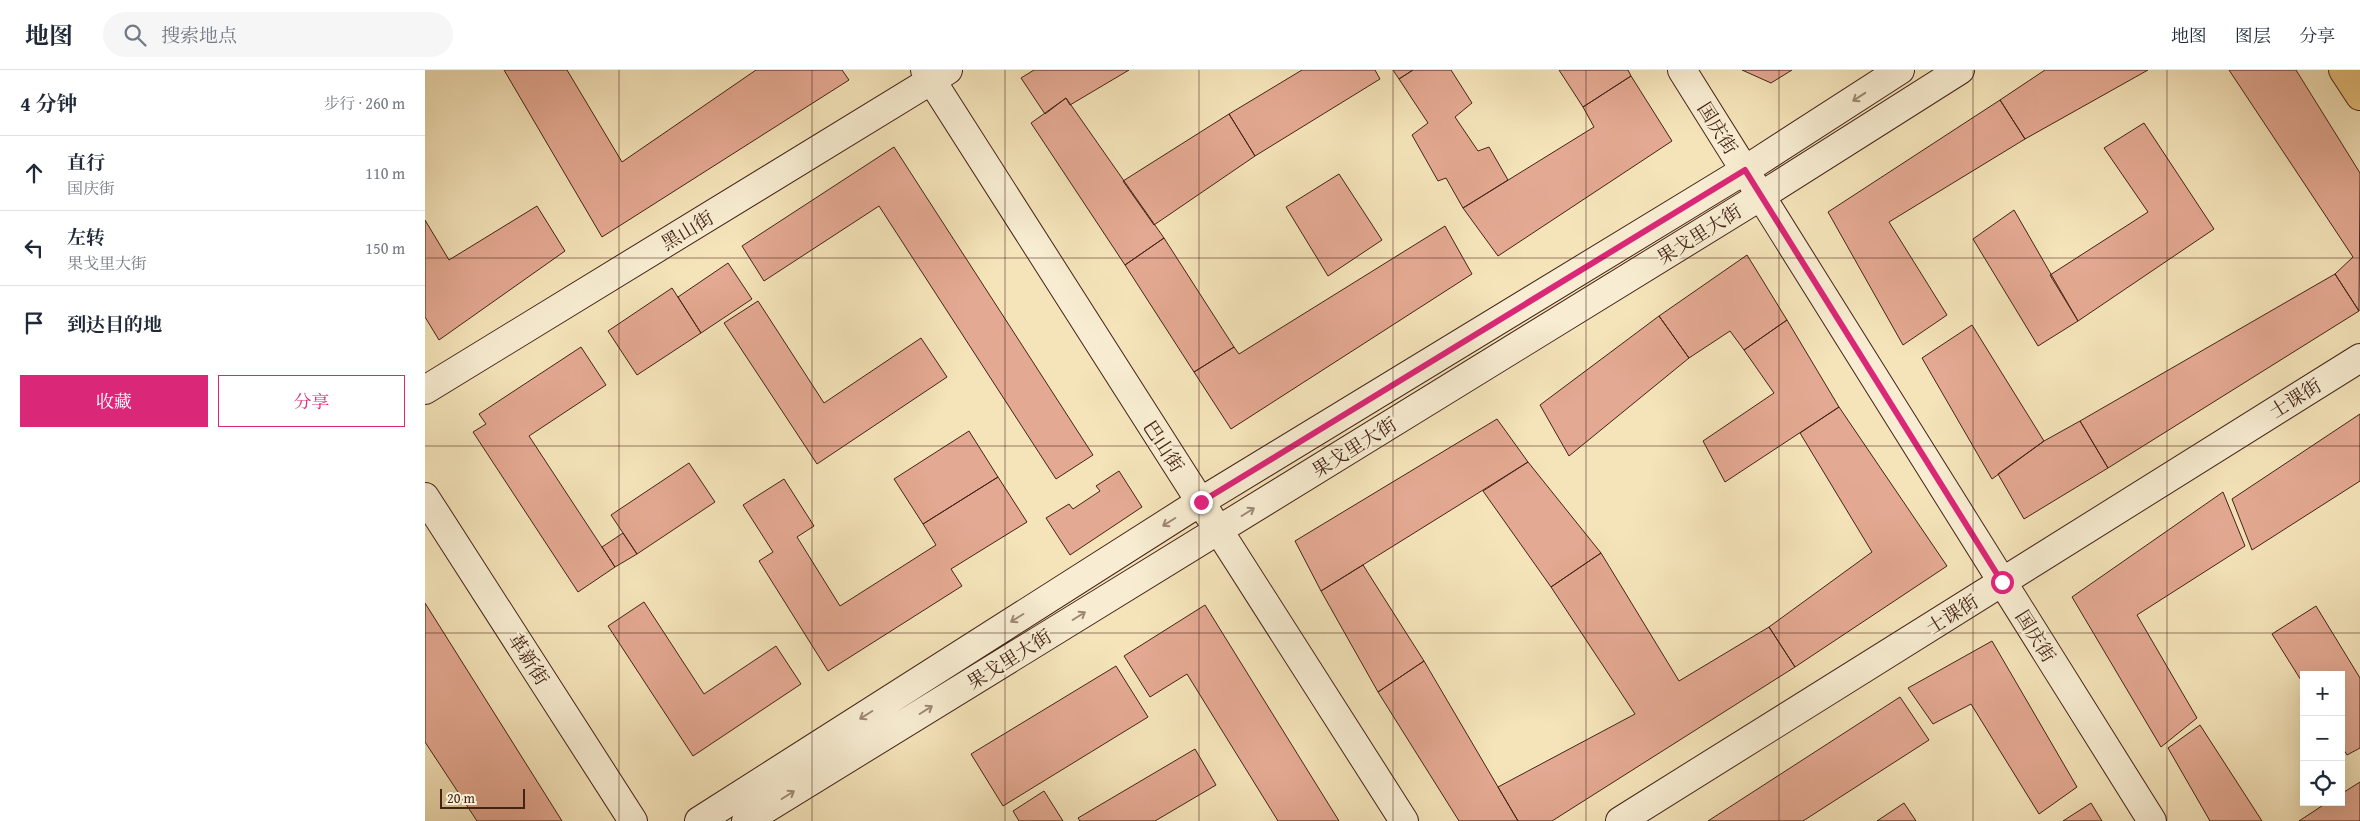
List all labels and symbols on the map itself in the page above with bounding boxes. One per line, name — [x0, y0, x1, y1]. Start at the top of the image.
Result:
one-way arrow — [1852, 92, 1866, 102]
street label: 国庆街 — [1691, 96, 1745, 160]
street label: 果戈里大街 — [1651, 197, 1747, 271]
street label: 黑山街 — [655, 203, 719, 257]
street label: 士课街 — [2263, 371, 2327, 425]
street label: 果戈里大街 — [1306, 410, 1402, 484]
street label: 巴山街 — [1137, 414, 1191, 478]
route end — [1190, 491, 1213, 514]
one-way arrow — [1240, 507, 1254, 517]
one-way arrow — [1163, 517, 1177, 527]
route start — [1991, 571, 2014, 594]
street label: 士课街 — [1920, 587, 1984, 641]
street label: 国庆街 — [2009, 604, 2063, 668]
one-way arrow — [1072, 610, 1086, 620]
one-way arrow — [1011, 614, 1025, 624]
street label: 果戈里大街 — [961, 622, 1057, 696]
street label: 革新街 — [502, 627, 556, 691]
one-way arrow — [919, 705, 933, 715]
one-way arrow — [859, 710, 873, 720]
scale bar — [440, 786, 525, 809]
one-way arrow — [780, 790, 794, 800]

